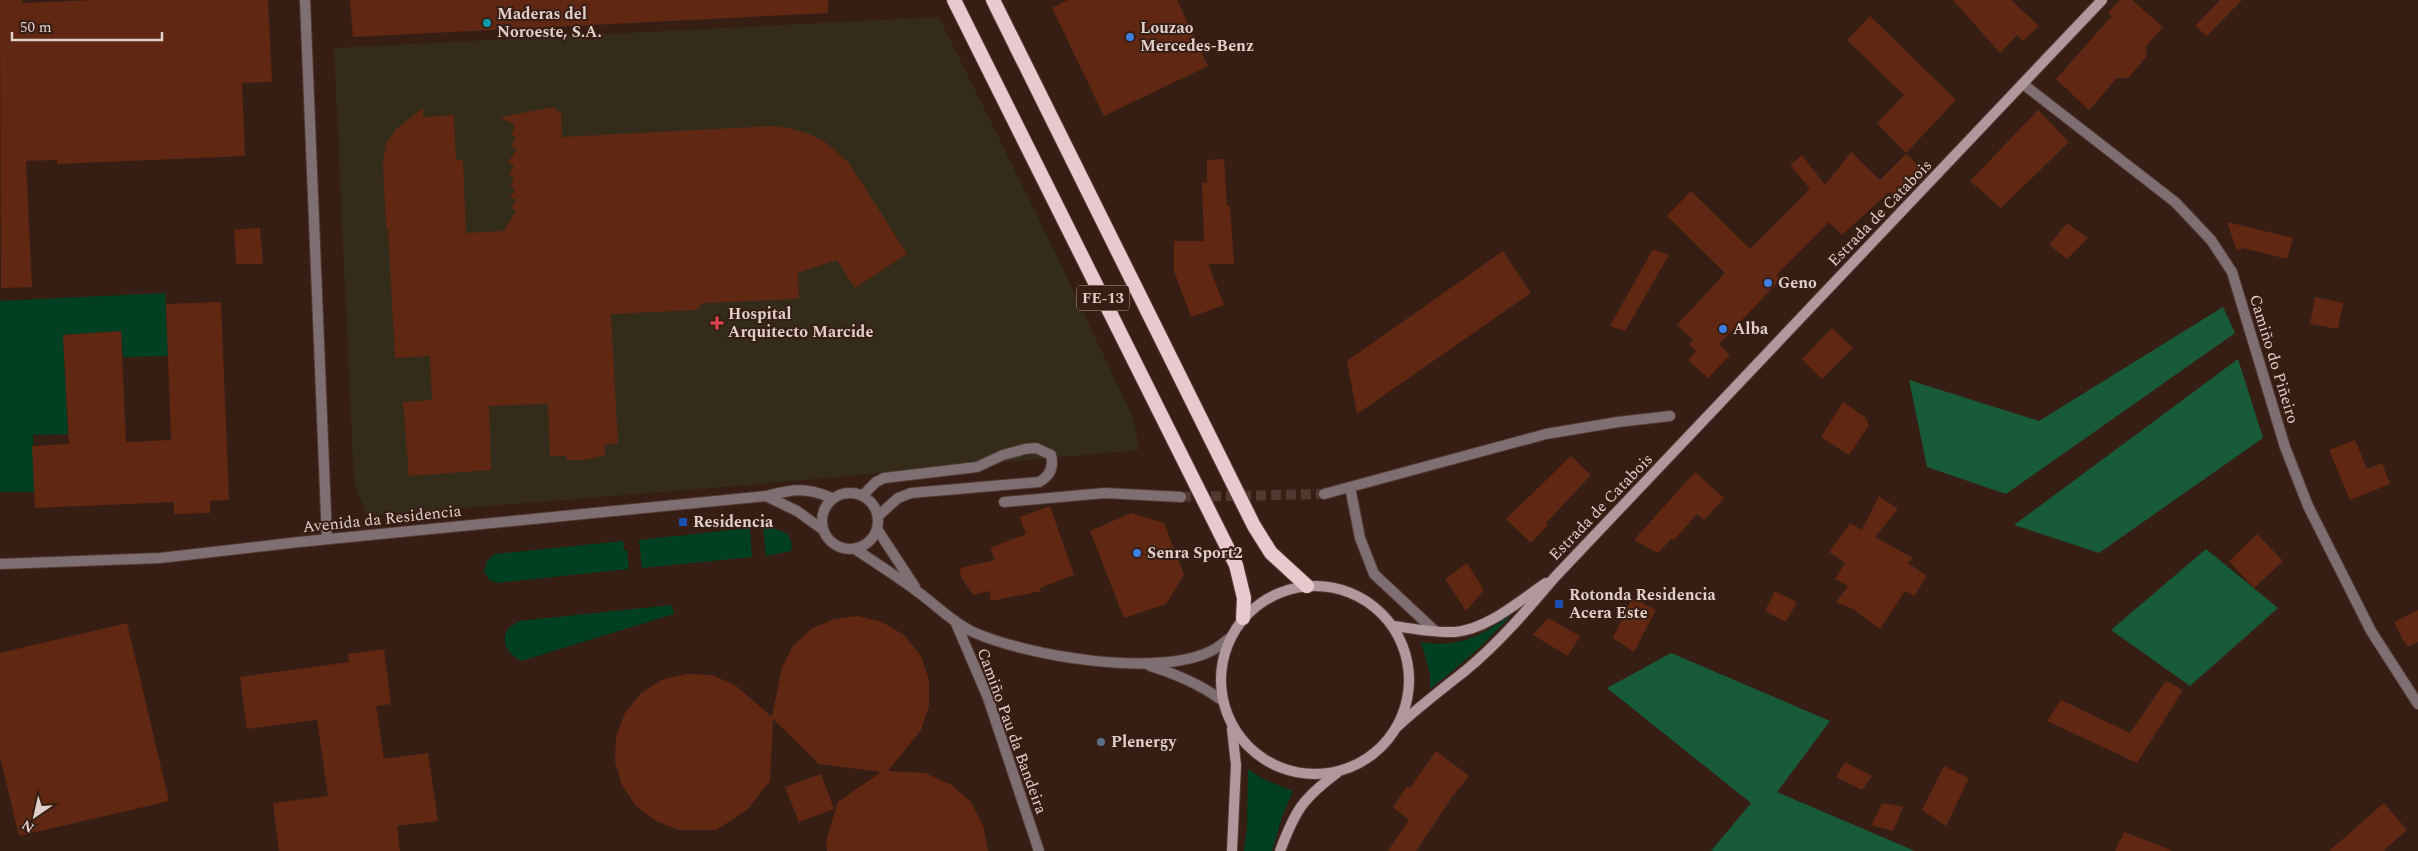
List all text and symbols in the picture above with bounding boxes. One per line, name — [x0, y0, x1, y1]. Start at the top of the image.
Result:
place label: Maderas del Noroeste, S.A. — [497, 2, 602, 44]
scale bar — [12, 10, 162, 42]
text: 50 m — [20, 16, 52, 39]
place label: Louzao Mercedes-Benz — [1140, 16, 1254, 58]
marker: Maderas del Noroeste, S.A. — [481, 17, 493, 29]
marker: Louzao Mercedes-Benz — [1124, 31, 1136, 43]
street label: Estrada de Catabois — [1822, 154, 1938, 272]
place label: Geno — [1778, 271, 1817, 295]
marker: Geno — [1762, 277, 1774, 289]
road number: FE-13 — [1077, 286, 1129, 310]
street label: Camiño do Piñeiro — [2243, 291, 2305, 427]
place label: Hospital Arquitecto Marcide — [728, 302, 873, 344]
marker: Hospital Arquitecto Marcide — [710, 316, 724, 330]
place label: Alba — [1733, 317, 1769, 341]
marker: Alba — [1717, 323, 1729, 335]
street label: Estrada de Catabois — [1543, 448, 1659, 566]
street label: Avenida da Residencia — [302, 499, 463, 539]
place label: Residencia — [693, 510, 774, 534]
marker: Residencia — [677, 516, 689, 528]
place label: Senra Sport2 — [1147, 541, 1243, 565]
marker: Senra Sport2 — [1131, 547, 1143, 559]
place label: Rotonda Residencia Acera Este — [1569, 583, 1717, 625]
marker: Rotonda Residencia Acera Este — [1553, 598, 1565, 610]
street label: Camiño Pau da Bandeira — [971, 645, 1053, 818]
place label: Plenergy — [1111, 730, 1177, 754]
marker: Plenergy — [1095, 736, 1107, 748]
north arrow — [10, 791, 60, 841]
text: N — [17, 814, 39, 838]

